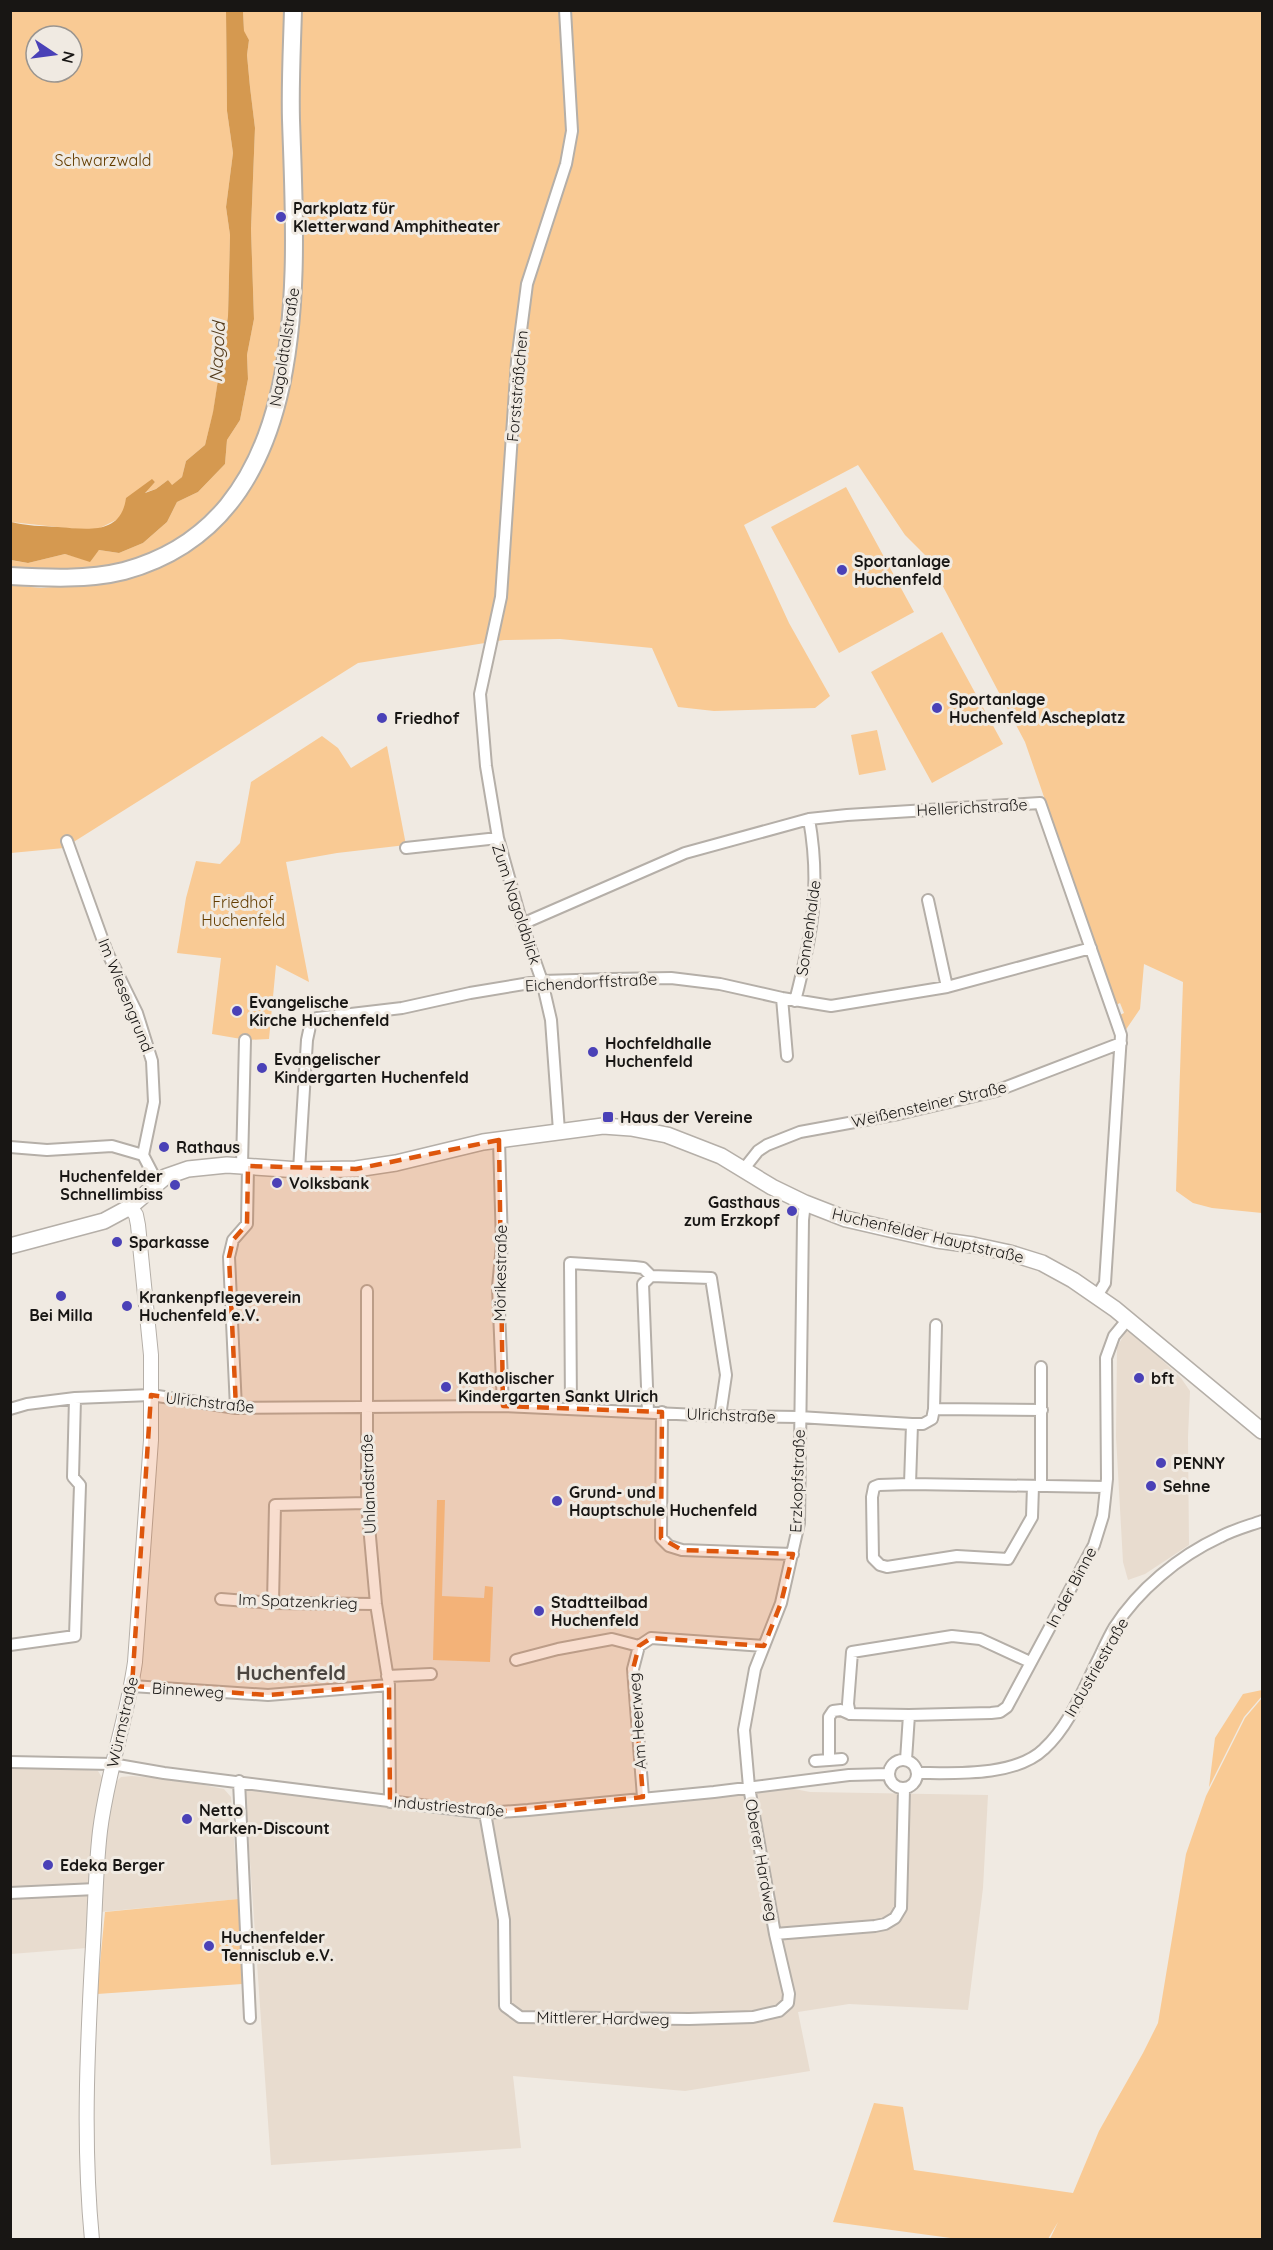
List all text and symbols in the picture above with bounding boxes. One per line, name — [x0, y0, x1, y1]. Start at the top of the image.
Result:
north arrow — [24, 24, 84, 84]
text: N — [58, 49, 80, 65]
park label: Schwarzwald — [55, 150, 152, 170]
place label: Parkplatz für Kletterwand Amphitheater — [293, 198, 500, 236]
marker: Parkplatz für Kletterwand Amphitheater — [274, 210, 288, 224]
street label: Nagoldtalstraße — [265, 286, 303, 408]
water label: Nagold — [204, 319, 230, 383]
street label: Forststräßchen — [502, 329, 532, 443]
place label: Sportanlage Huchenfeld — [854, 551, 950, 589]
marker: Sportanlage Huchenfeld — [835, 563, 849, 577]
place label: Sportanlage Huchenfeld Ascheplatz — [949, 689, 1125, 727]
marker: Sportanlage Huchenfeld Ascheplatz — [930, 701, 944, 715]
place label: Friedhof — [394, 708, 459, 728]
marker: Friedhof — [375, 711, 389, 725]
street label: Hellerichstraße — [916, 794, 1028, 820]
street label: Zum Nagoldblick — [488, 841, 546, 967]
street label: Sonnenhalde — [791, 879, 825, 977]
park label: Friedhof Huchenfeld — [201, 892, 285, 930]
street label: Im Wiesengrund — [94, 935, 158, 1055]
street label: Eichendorffstraße — [524, 969, 658, 995]
place label: Evangelische Kirche Huchenfeld — [249, 992, 389, 1030]
marker: Evangelische Kirche Huchenfeld — [230, 1004, 244, 1018]
place label: Hochfeldhalle Huchenfeld — [605, 1033, 712, 1071]
marker: Hochfeldhalle Huchenfeld — [586, 1045, 600, 1059]
place label: Evangelischer Kindergarten Huchenfeld — [274, 1049, 469, 1087]
marker: Evangelischer Kindergarten Huchenfeld — [255, 1061, 269, 1075]
street label: Weißensteiner Straße — [849, 1076, 1009, 1132]
place label: Haus der Vereine — [620, 1107, 753, 1127]
marker: Haus der Vereine — [601, 1110, 615, 1124]
place label: Rathaus — [176, 1137, 240, 1157]
marker: Rathaus — [157, 1140, 171, 1154]
place label: Huchenfelder Schnellimbiss — [59, 1166, 163, 1204]
place label: Volksbank — [289, 1173, 369, 1193]
marker: Volksbank — [270, 1176, 284, 1190]
marker: Huchenfelder Schnellimbiss — [168, 1178, 182, 1192]
place label: Gasthaus zum Erzkopf — [684, 1192, 780, 1230]
street label: Huchenfelder Hauptstraße — [830, 1203, 1026, 1267]
marker: Gasthaus zum Erzkopf — [785, 1204, 799, 1218]
street label: Mörikestraße — [489, 1224, 511, 1322]
place label: Sparkasse — [129, 1232, 210, 1252]
marker: Sparkasse — [110, 1235, 124, 1249]
place label: Krankenpflegeverein Huchenfeld e.V. — [139, 1287, 301, 1325]
marker: Bei Milla — [54, 1289, 68, 1303]
marker: Krankenpflegeverein Huchenfeld e.V. — [120, 1299, 134, 1313]
place label: Bei Milla — [29, 1305, 93, 1325]
place label: Katholischer Kindergarten Sankt Ulrich — [458, 1368, 658, 1406]
place label: bft — [1151, 1368, 1175, 1388]
marker: bft — [1132, 1371, 1146, 1385]
marker: Katholischer Kindergarten Sankt Ulrich — [439, 1380, 453, 1394]
street label: Ulrichstraße — [165, 1387, 255, 1417]
street label: Ulrichstraße — [686, 1403, 776, 1427]
street label: Erzkopfstraße — [785, 1429, 809, 1533]
street label: Uhlandstraße — [356, 1434, 380, 1534]
place label: PENNY — [1173, 1453, 1225, 1473]
marker: PENNY — [1154, 1456, 1168, 1470]
place label: Sehne — [1163, 1476, 1210, 1496]
marker: Sehne — [1144, 1479, 1158, 1493]
place label: Grund- und Hauptschule Huchenfeld — [569, 1482, 757, 1520]
marker: Grund- und Hauptschule Huchenfeld — [550, 1494, 564, 1508]
street label: In der Binne — [1041, 1543, 1101, 1631]
street label: Im Spatzenkrieg — [238, 1589, 358, 1613]
place label: Stadtteilbad Huchenfeld — [551, 1592, 648, 1630]
marker: Stadtteilbad Huchenfeld — [532, 1604, 546, 1618]
street label: Industriestraße — [1060, 1614, 1132, 1720]
district label: Huchenfeld — [236, 1660, 346, 1685]
street label: Am Heerweg — [624, 1672, 650, 1770]
street label: Würmstraße — [102, 1675, 142, 1769]
street label: Binneweg — [151, 1678, 225, 1702]
street label: Industriestraße — [393, 1791, 505, 1821]
street label: Oberer Hardweg — [741, 1797, 783, 1923]
place label: Netto Marken-Discount — [199, 1800, 330, 1838]
marker: Netto Marken-Discount — [180, 1812, 194, 1826]
place label: Edeka Berger — [60, 1855, 165, 1875]
marker: Edeka Berger — [41, 1858, 55, 1872]
place label: Huchenfelder Tennisclub e.V. — [221, 1927, 334, 1965]
marker: Huchenfelder Tennisclub e.V. — [202, 1939, 216, 1953]
street label: Mittlerer Hardweg — [536, 2007, 670, 2029]

